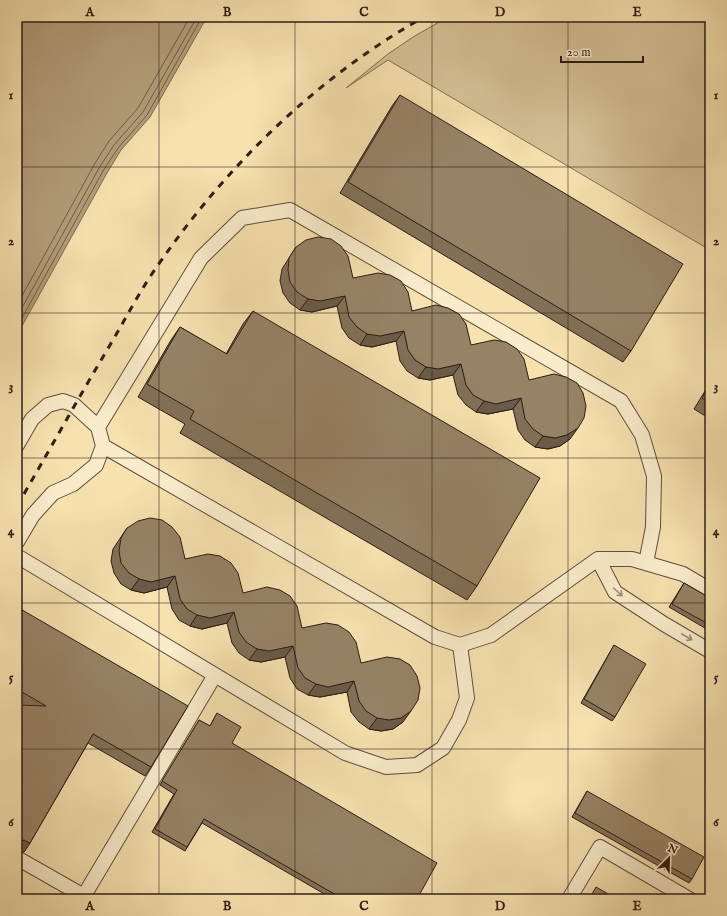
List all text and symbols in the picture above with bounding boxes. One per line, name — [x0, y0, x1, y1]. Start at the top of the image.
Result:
text: A — [85, 4, 96, 21]
text: B — [223, 4, 232, 21]
text: C — [359, 4, 369, 21]
text: D — [495, 4, 506, 21]
text: E — [632, 4, 642, 21]
scale bar — [561, 38, 643, 64]
text: 20 m — [567, 45, 590, 60]
text: 1 — [9, 87, 14, 104]
text: 1 — [714, 87, 719, 104]
text: 2 — [8, 233, 14, 250]
text: 2 — [713, 233, 719, 250]
text: 3 — [9, 378, 14, 395]
text: 3 — [714, 378, 719, 395]
text: 4 — [8, 523, 15, 540]
text: 4 — [713, 523, 720, 540]
one-way arrow — [612, 588, 623, 597]
one-way arrow — [681, 634, 693, 642]
text: 5 — [9, 669, 14, 686]
text: 5 — [714, 669, 719, 686]
text: 6 — [8, 814, 14, 831]
text: 6 — [713, 814, 719, 831]
north arrow — [649, 838, 689, 878]
text: N — [664, 841, 680, 858]
text: A — [85, 898, 96, 915]
text: B — [223, 898, 232, 915]
text: C — [359, 898, 369, 915]
text: D — [495, 898, 506, 915]
text: E — [632, 898, 642, 915]

